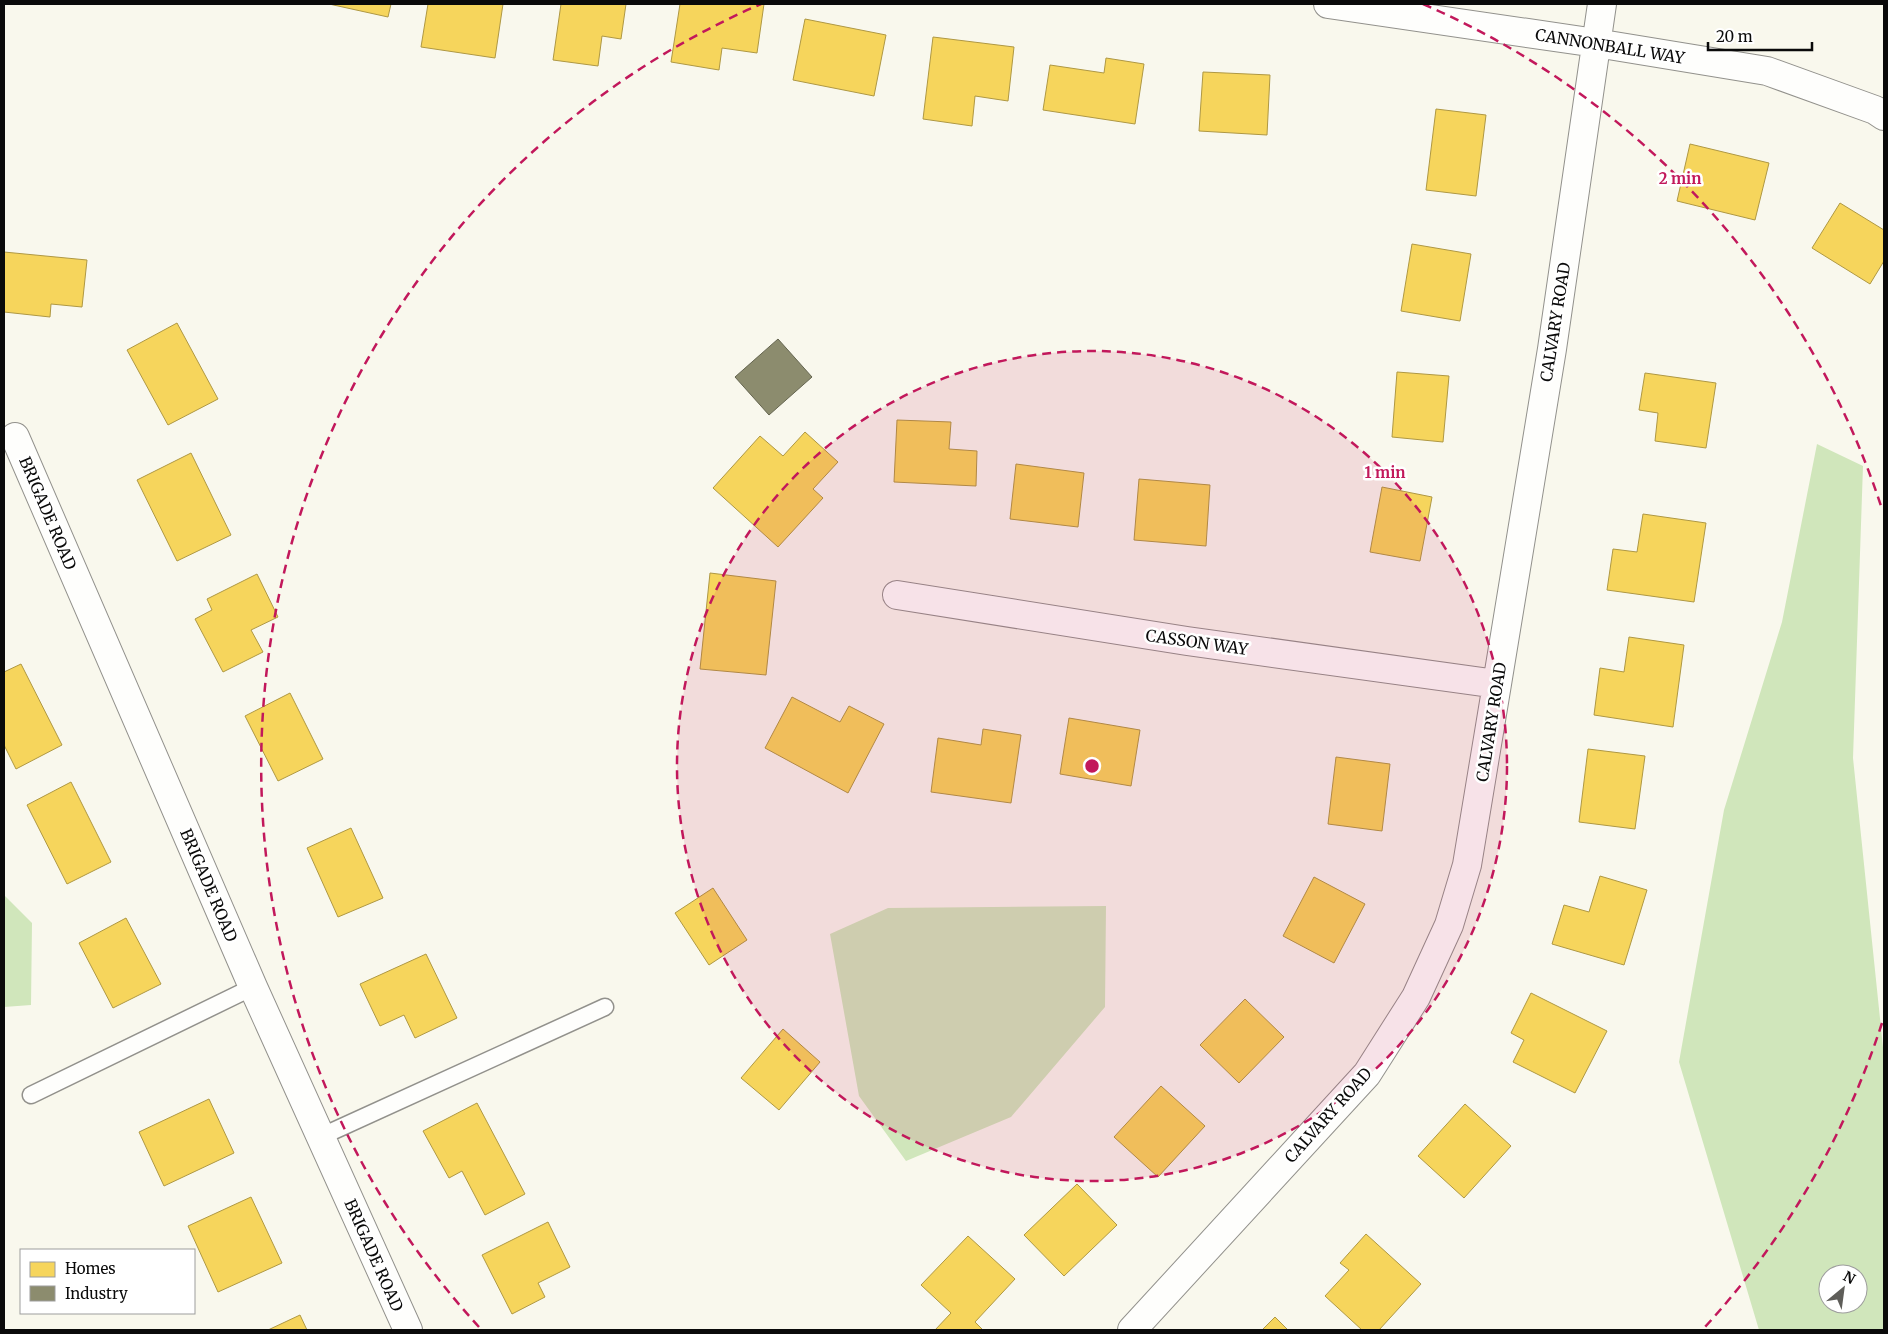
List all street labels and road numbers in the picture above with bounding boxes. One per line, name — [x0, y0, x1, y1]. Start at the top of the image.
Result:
street label: CANNONBALL WAY — [1534, 24, 1687, 68]
street label: CALVARY ROAD — [1536, 261, 1574, 383]
street label: BRIGADE ROAD — [15, 453, 81, 573]
street label: CASSON WAY — [1145, 625, 1250, 659]
street label: CALVARY ROAD — [1472, 661, 1510, 783]
street label: BRIGADE ROAD — [176, 825, 242, 945]
street label: CALVARY ROAD — [1280, 1063, 1376, 1167]
street label: BRIGADE ROAD — [340, 1196, 408, 1314]

